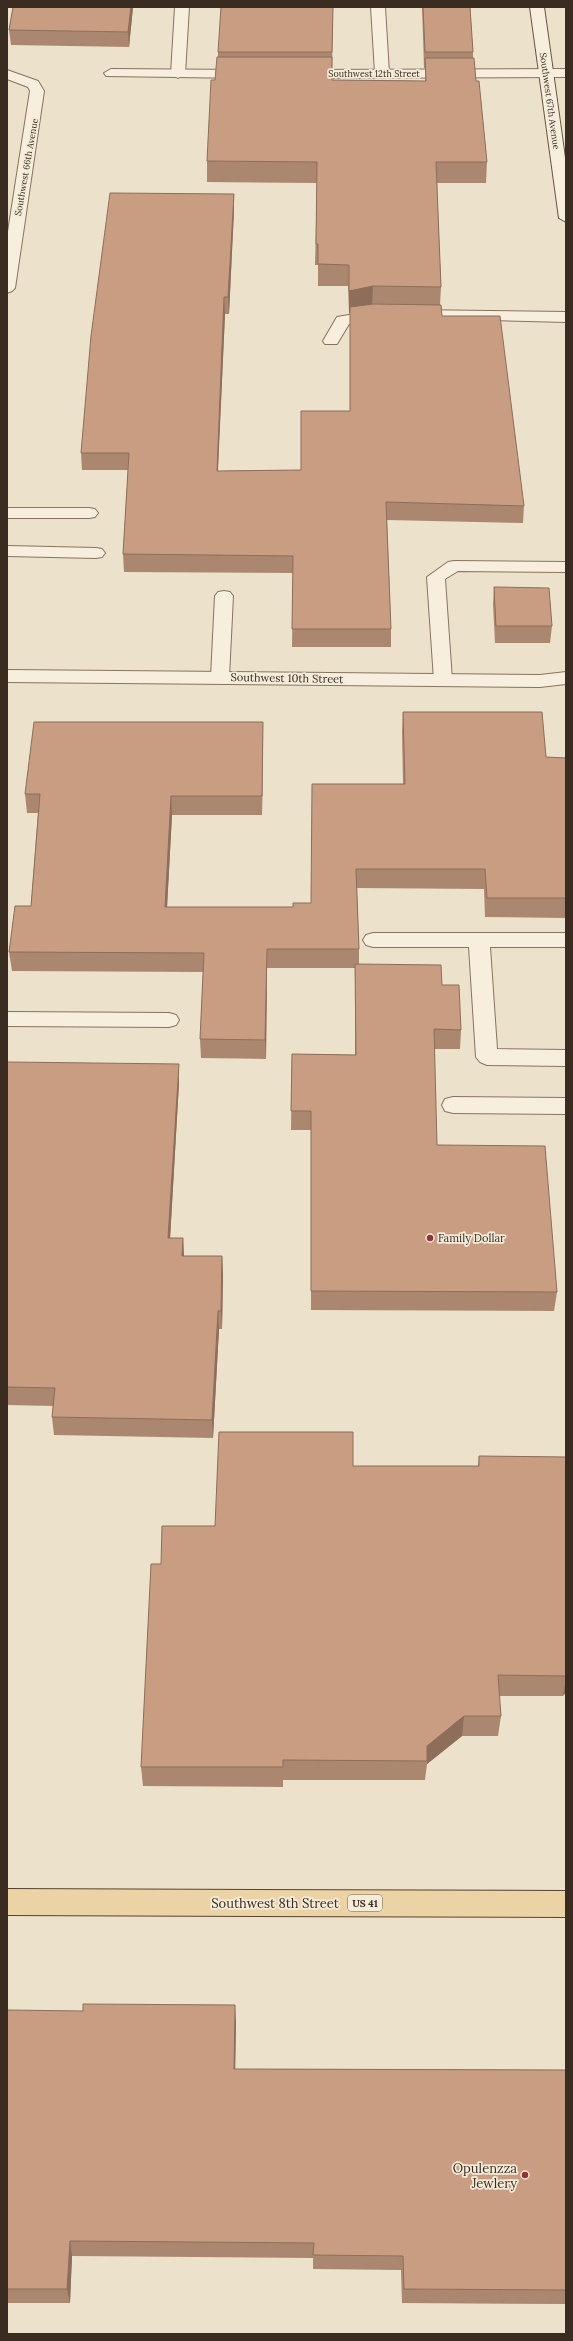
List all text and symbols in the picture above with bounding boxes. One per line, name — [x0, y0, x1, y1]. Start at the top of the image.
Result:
street label: Southwest 67th Avenue — [538, 52, 562, 150]
street label: Southwest 12th Street — [328, 68, 420, 79]
street label: Southwest 66th Avenue — [12, 117, 40, 217]
street label: Southwest 10th Street — [231, 670, 344, 686]
place label: Family Dollar — [438, 1231, 505, 1245]
marker: Family Dollar — [425, 1233, 435, 1243]
street label: Southwest 8th Street — [211, 1895, 339, 1912]
road number: US 41 — [348, 1895, 382, 1911]
place label: Opulenzza Jewlery — [453, 2160, 517, 2192]
marker: Opulenzza Jewlery — [520, 2170, 530, 2180]

